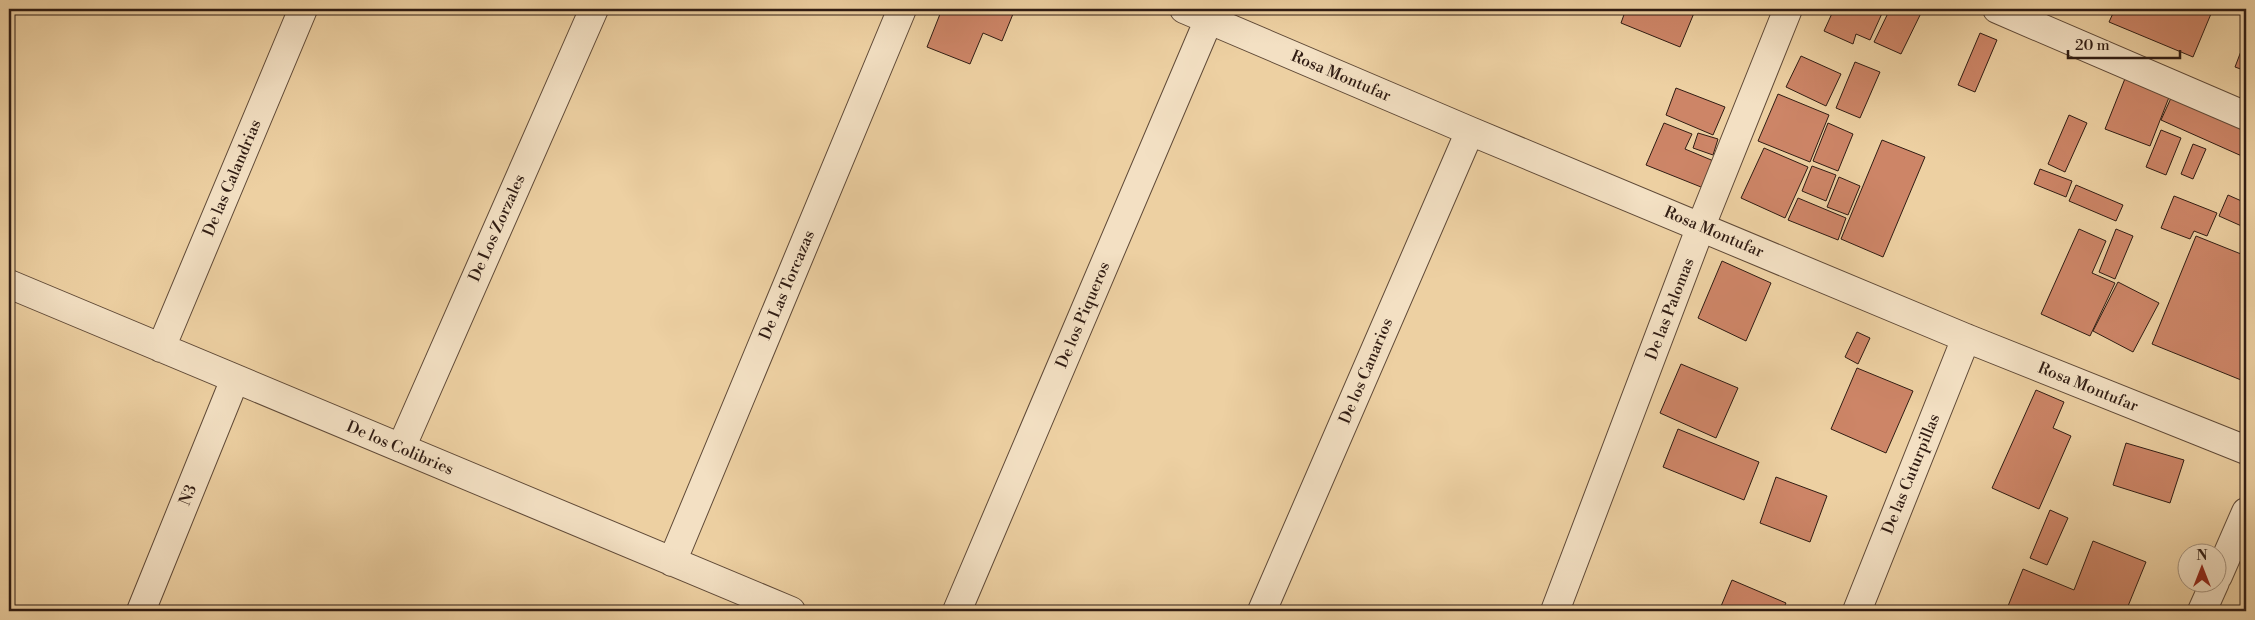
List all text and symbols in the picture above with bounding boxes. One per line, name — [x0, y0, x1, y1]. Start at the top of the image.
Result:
scale bar — [2068, 28, 2180, 60]
text: 20 m — [2075, 36, 2110, 55]
street label: Rosa Montufar — [1288, 46, 1394, 106]
street label: De las Calandrias — [198, 117, 266, 239]
street label: De Los Zorzales — [464, 171, 530, 285]
street label: Rosa Montufar — [1661, 202, 1767, 262]
street label: De Las Torcazas — [755, 227, 819, 343]
street label: De las Palomas — [1641, 255, 1699, 363]
street label: De los Piqueros — [1052, 259, 1114, 371]
street label: De los Canarios — [1335, 315, 1397, 427]
street label: Rosa Montufar — [2035, 358, 2141, 416]
street label: De las Cuturpillas — [1878, 411, 1944, 537]
street label: De los Colibries — [343, 416, 457, 480]
street label: N3 — [175, 481, 201, 508]
north arrow — [2178, 542, 2228, 592]
text: N — [2196, 547, 2208, 565]

